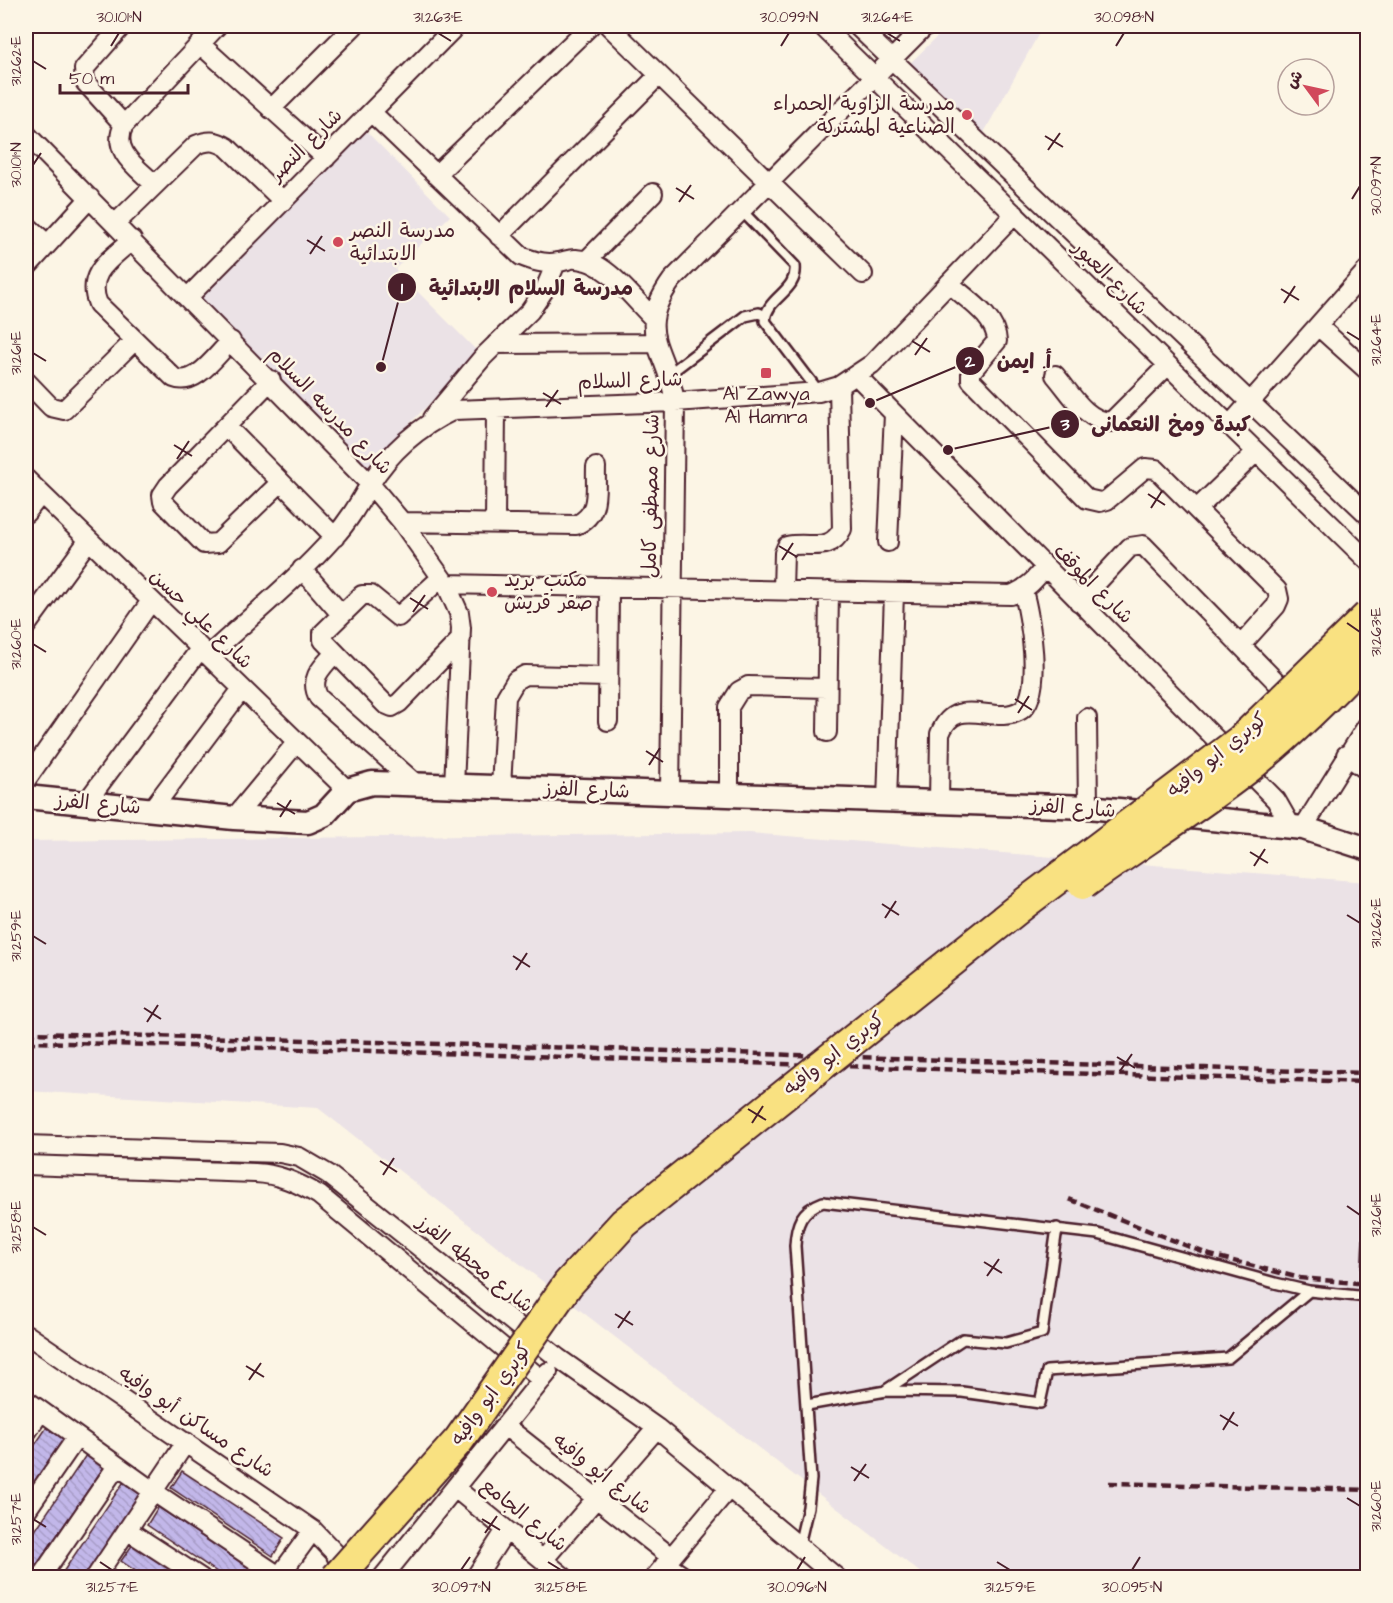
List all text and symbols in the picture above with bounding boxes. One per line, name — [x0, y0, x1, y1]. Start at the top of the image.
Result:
text: 30.101°N — [96, 7, 142, 28]
text: 31.263°E — [413, 7, 463, 28]
text: 30.099°N — [760, 7, 818, 28]
text: 31.264°E — [861, 7, 913, 28]
text: 30.098°N — [1094, 7, 1154, 28]
text: 31.262°E — [6, 36, 27, 86]
scale bar — [60, 57, 188, 95]
north arrow — [1276, 57, 1336, 117]
text: 50 m — [69, 66, 114, 91]
text: ش — [1280, 66, 1308, 93]
place label: مدرسة الزاوية الحمراء الصناعية المشتركة — [773, 90, 955, 141]
street label: شارع النصر — [262, 102, 349, 189]
marker: مدرسة الزاوية الحمراء الصناعية المشتركة — [960, 108, 974, 122]
text: 30.101°N — [6, 142, 27, 188]
text: 30.097°N — [1366, 156, 1387, 216]
place label: مدرسة النصر الابتدائية — [348, 217, 455, 268]
street label: شارع العبور — [1065, 233, 1154, 322]
marker: مدرسة النصر الابتدائية — [331, 235, 345, 249]
callout: مدرسة السلام الابتدائية — [387, 268, 645, 307]
text: مدرسة السلام الابتدائية — [429, 274, 633, 304]
text: 1 — [401, 276, 404, 301]
text: 31.264°E — [1366, 314, 1387, 366]
text: 31.261°E — [6, 331, 27, 375]
street label: شارع مدرسه السلام — [262, 341, 398, 481]
callout: أ. ايمن — [955, 341, 1063, 380]
text: أ. ايمن — [997, 347, 1052, 376]
text: 2 — [964, 349, 976, 374]
street label: شارع السلام — [577, 365, 683, 397]
marker: Al Zawya Al Hamra — [759, 366, 773, 380]
place label: Al Zawya Al Hamra — [722, 380, 810, 431]
callout: كبدة ومخ النعمانى — [1050, 405, 1263, 444]
text: كبدة ومخ النعمانى — [1091, 410, 1251, 439]
text: 3 — [1059, 412, 1070, 437]
street label: شارع مصطفى كامل — [636, 414, 666, 578]
street label: شارع الموقف — [1047, 538, 1139, 630]
street label: شارع علي حسن — [141, 562, 259, 678]
place label: مكتب بريد صقر قريش — [504, 566, 593, 617]
marker: مكتب بريد صقر قريش — [485, 585, 499, 599]
text: 31.263°E — [1366, 607, 1387, 657]
text: 31.260°E — [6, 618, 27, 670]
street label: كوبري ابو وافيه — [1161, 706, 1273, 804]
street label: شارع الفرز — [542, 774, 630, 805]
street label: شارع الفرز — [52, 786, 142, 822]
street label: شارع الفرز — [1027, 791, 1117, 825]
text: 31.262°E — [1366, 898, 1387, 948]
text: 31.259°E — [6, 910, 27, 962]
street label: كوبري ابو وافيه — [777, 1005, 891, 1103]
text: 31.261°E — [1366, 1193, 1387, 1237]
text: 31.258°E — [6, 1200, 27, 1253]
street label: شارع محطه الفرز — [409, 1207, 539, 1320]
street label: كوبري ابو وافيه — [444, 1336, 538, 1452]
street label: شارع مساكن أبو وافيه — [113, 1359, 279, 1485]
street label: شارع ابو وافيه — [547, 1427, 657, 1521]
street label: شارع الجامع — [475, 1471, 573, 1559]
text: 31.260°E — [1366, 1480, 1387, 1532]
text: 31.257°E — [6, 1493, 27, 1545]
text: 31.257°E — [86, 1577, 138, 1598]
text: 30.097°N — [431, 1577, 491, 1598]
text: 31.258°E — [535, 1577, 588, 1598]
text: 30.096°N — [767, 1577, 827, 1598]
text: 31.259°E — [984, 1577, 1036, 1598]
text: 30.095°N — [1102, 1577, 1162, 1598]

